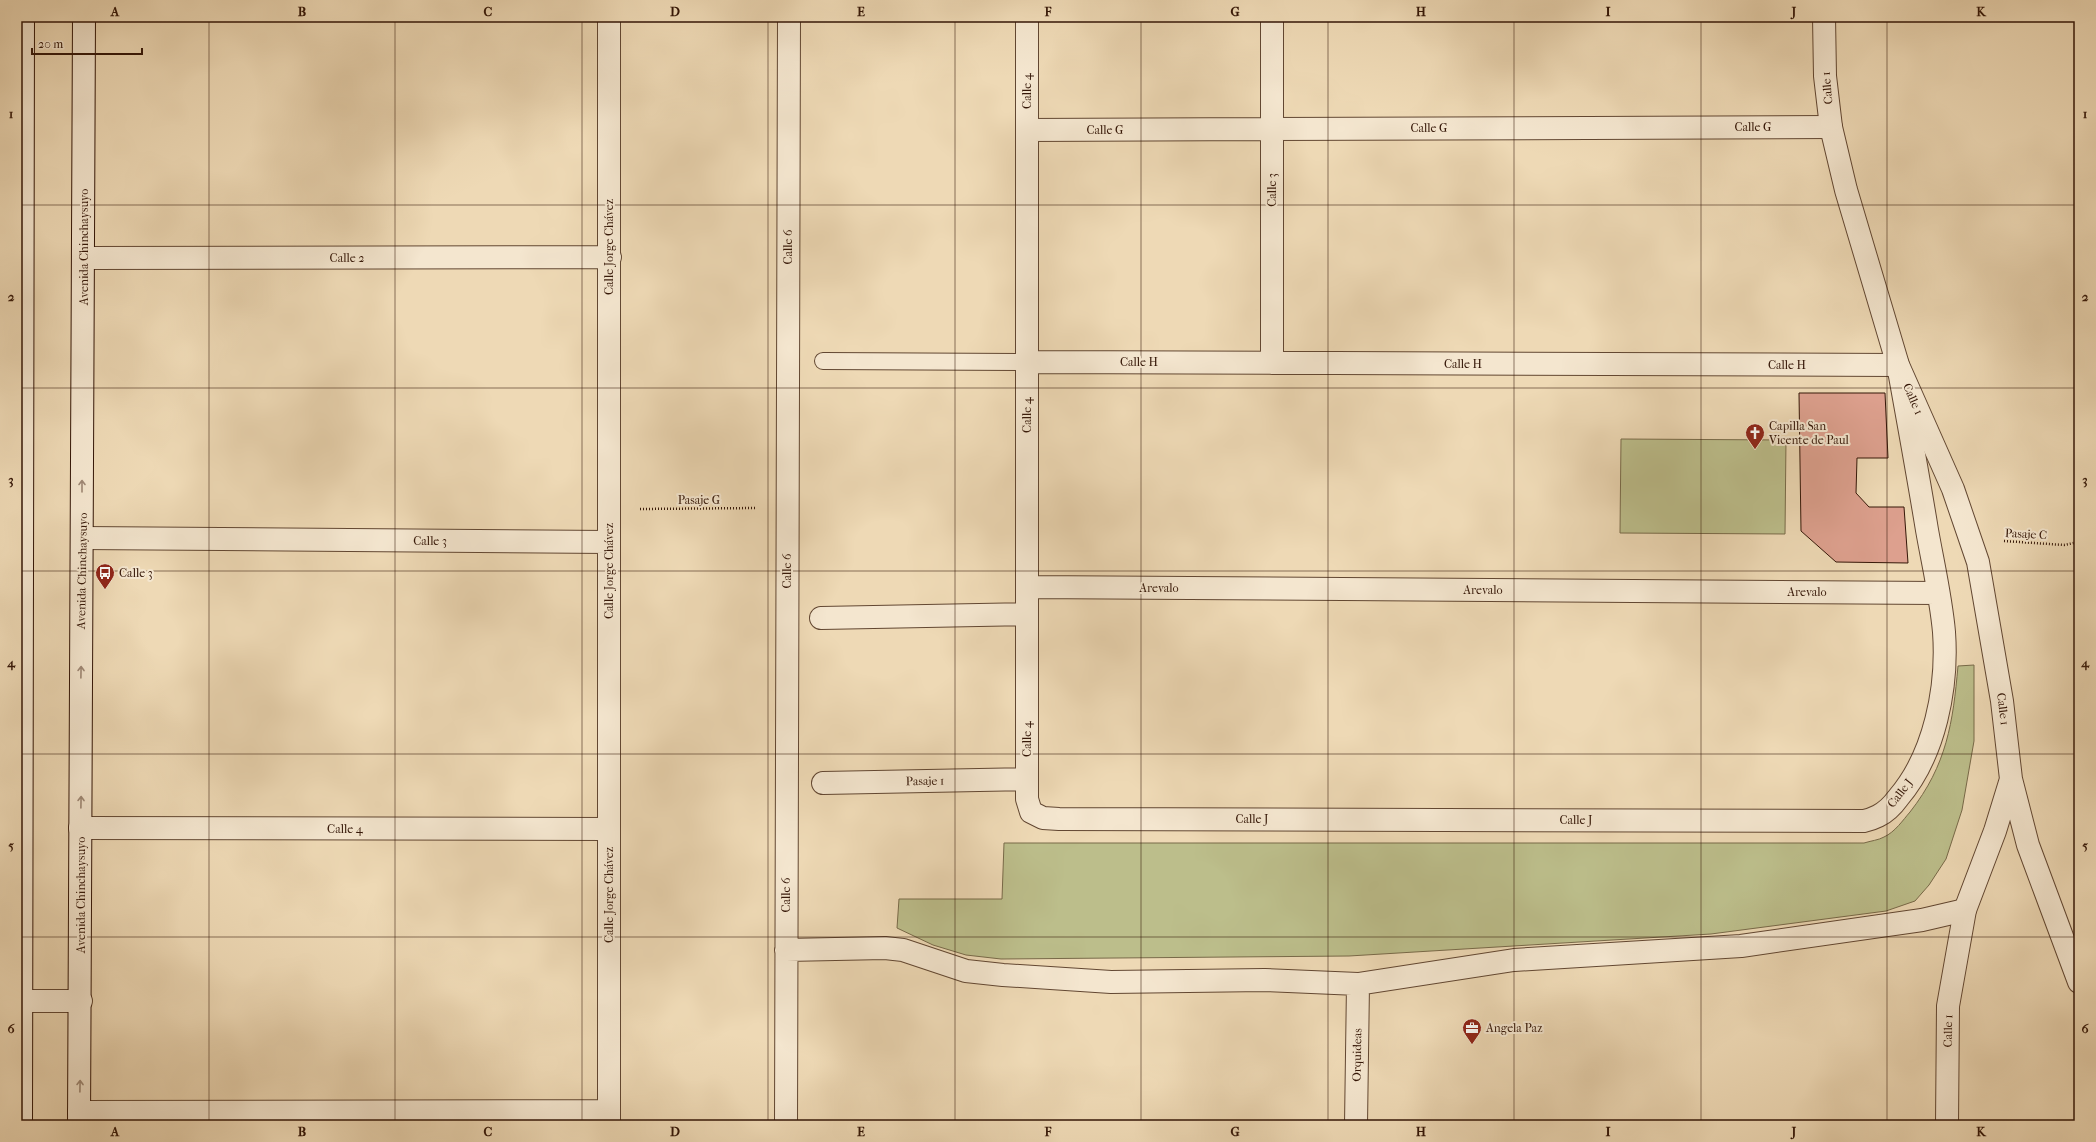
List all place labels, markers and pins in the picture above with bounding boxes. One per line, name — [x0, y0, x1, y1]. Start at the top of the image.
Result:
place label: Capilla San Vicente de Paul — [1768, 419, 1850, 447]
church icon: Capilla San Vicente de Paul — [1744, 422, 1766, 450]
bus stop icon: Calle 3 — [94, 562, 116, 590]
place label: Calle 3 — [119, 566, 153, 580]
office icon: Angela Paz — [1461, 1017, 1483, 1045]
place label: Angela Paz — [1485, 1021, 1543, 1035]

